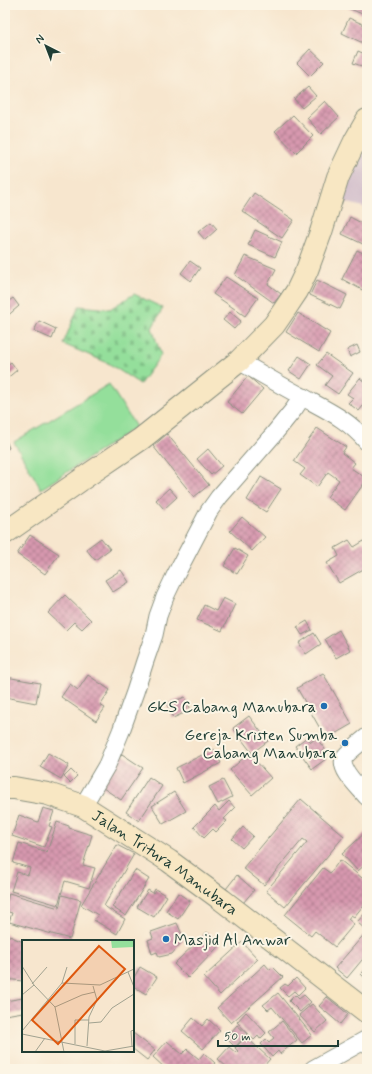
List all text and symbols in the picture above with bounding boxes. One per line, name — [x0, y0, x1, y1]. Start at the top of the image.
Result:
north arrow — [26, 26, 66, 66]
text: N — [33, 32, 47, 47]
place label: GKS Cabang Manubara — [147, 697, 316, 718]
marker: GKS Cabang Manubara — [319, 701, 329, 711]
place label: Gereja Kristen Sumba Cabang Manubara — [184, 725, 337, 764]
marker: Gereja Kristen Sumba Cabang Manubara — [340, 738, 350, 748]
street label: Jalan Tritura Manubara — [87, 805, 242, 921]
place label: Masjid Al Anwar — [174, 930, 291, 951]
marker: Masjid Al Anwar — [161, 934, 171, 944]
inset map — [22, 940, 134, 1052]
scale bar — [218, 1022, 338, 1048]
text: 50 m — [224, 1029, 251, 1045]

